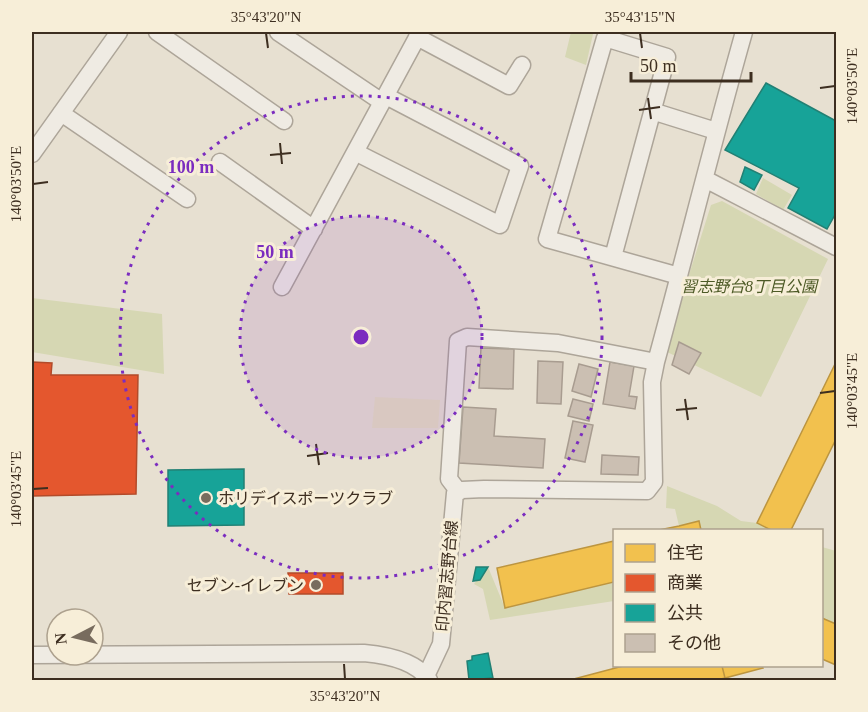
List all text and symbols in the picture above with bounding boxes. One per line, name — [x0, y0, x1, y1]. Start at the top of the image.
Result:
text: 35°43'20"N — [231, 9, 301, 25]
text: 35°43'15"N — [605, 9, 675, 25]
scale bar — [631, 45, 751, 83]
text: 140°03'50"E — [844, 48, 860, 124]
text: 50 m — [640, 56, 677, 76]
text: 140°03'50"E — [8, 146, 24, 222]
text: 100 m — [168, 157, 214, 177]
text: 50 m — [256, 242, 294, 262]
park label: 習志野台8丁目公園 — [681, 278, 819, 295]
centre of rings — [351, 327, 371, 347]
text: 140°03'45"E — [844, 353, 860, 429]
text: 140°03'45"E — [8, 451, 24, 527]
place label: ホリデイスポーツクラブ — [218, 490, 393, 507]
marker: ホリデイスポーツクラブ — [199, 491, 213, 505]
street label: 印内習志野台線 — [434, 519, 460, 633]
legend — [613, 529, 823, 667]
text: 住宅 — [667, 543, 703, 563]
text: 商業 — [667, 573, 703, 593]
place label: セブン-イレブン — [187, 577, 304, 594]
marker: セブン-イレブン — [309, 578, 323, 592]
text: 公共 — [667, 603, 703, 623]
north arrow — [45, 607, 105, 667]
text: N — [51, 632, 70, 646]
text: その他 — [667, 633, 721, 653]
text: 35°43'20"N — [310, 688, 380, 704]

